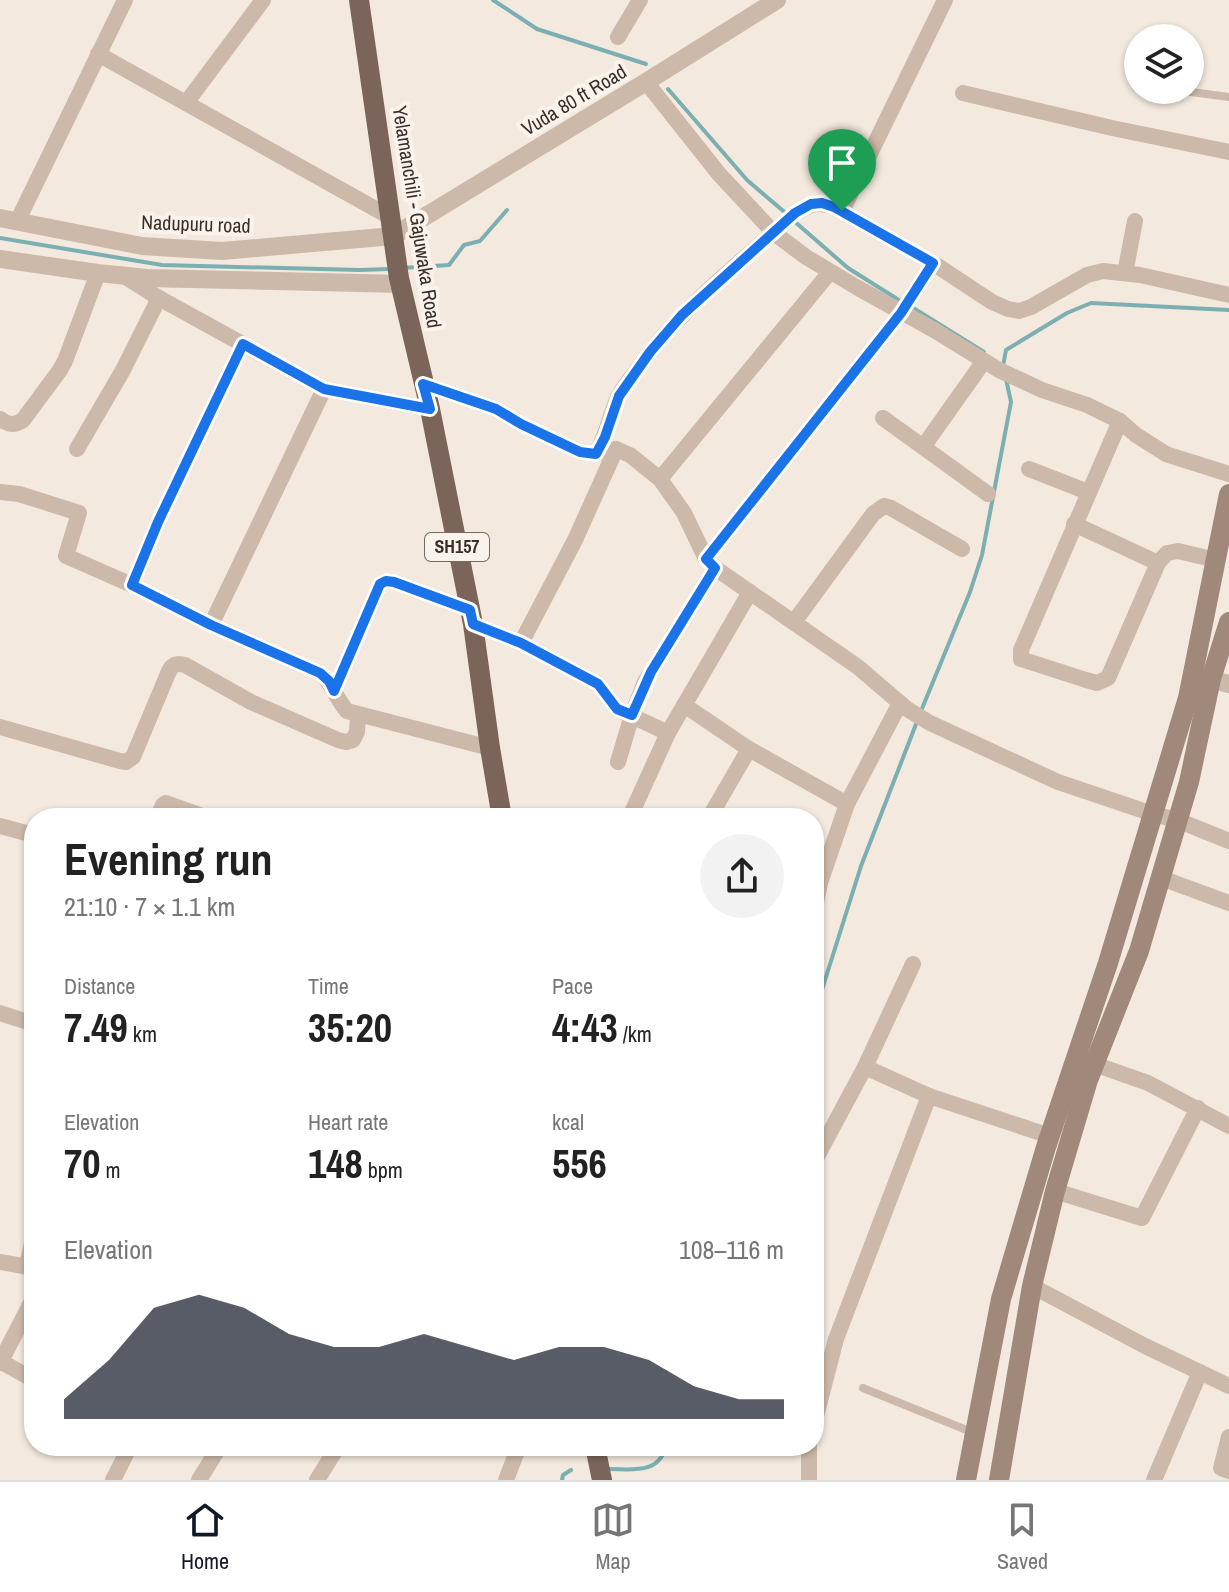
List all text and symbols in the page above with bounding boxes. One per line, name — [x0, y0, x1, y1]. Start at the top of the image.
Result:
map controls — [1124, 24, 1204, 104]
button: layers — [1124, 24, 1204, 104]
street label: Vuda 80 ft Road — [516, 58, 631, 142]
street label: Yelamanchili - Gajuwaka Road — [387, 104, 448, 330]
pin — [808, 129, 876, 211]
icon: arrive — [820, 141, 864, 185]
street label: Nadupuru road — [141, 208, 251, 239]
road number: SH157 — [425, 533, 489, 561]
text: Evening run — [64, 829, 273, 889]
button: share — [700, 834, 784, 918]
text: 21:10 · 7 × 1.1 km — [64, 889, 235, 924]
text: Distance — [64, 971, 135, 1001]
text: Time — [308, 971, 349, 1001]
text: Pace — [552, 971, 593, 1001]
text: 7.49 — [64, 1001, 128, 1054]
text: 35:20 — [308, 1001, 392, 1054]
text: 4:43 — [552, 1001, 618, 1054]
text: km — [128, 1019, 157, 1049]
text: /km — [618, 1019, 652, 1049]
text: Elevation — [64, 1107, 139, 1137]
text: Heart rate — [308, 1107, 388, 1137]
text: kcal — [552, 1107, 584, 1137]
text: 70 — [64, 1137, 100, 1190]
text: 148 — [308, 1137, 363, 1190]
text: 556 — [552, 1137, 607, 1190]
text: m — [100, 1155, 121, 1185]
text: bpm — [363, 1155, 403, 1185]
text: Elevation — [64, 1232, 153, 1267]
text: 108–116 m — [679, 1232, 784, 1267]
tab: Home — [181, 1498, 229, 1576]
tab: Map — [591, 1498, 635, 1576]
tab: Saved — [997, 1498, 1048, 1576]

